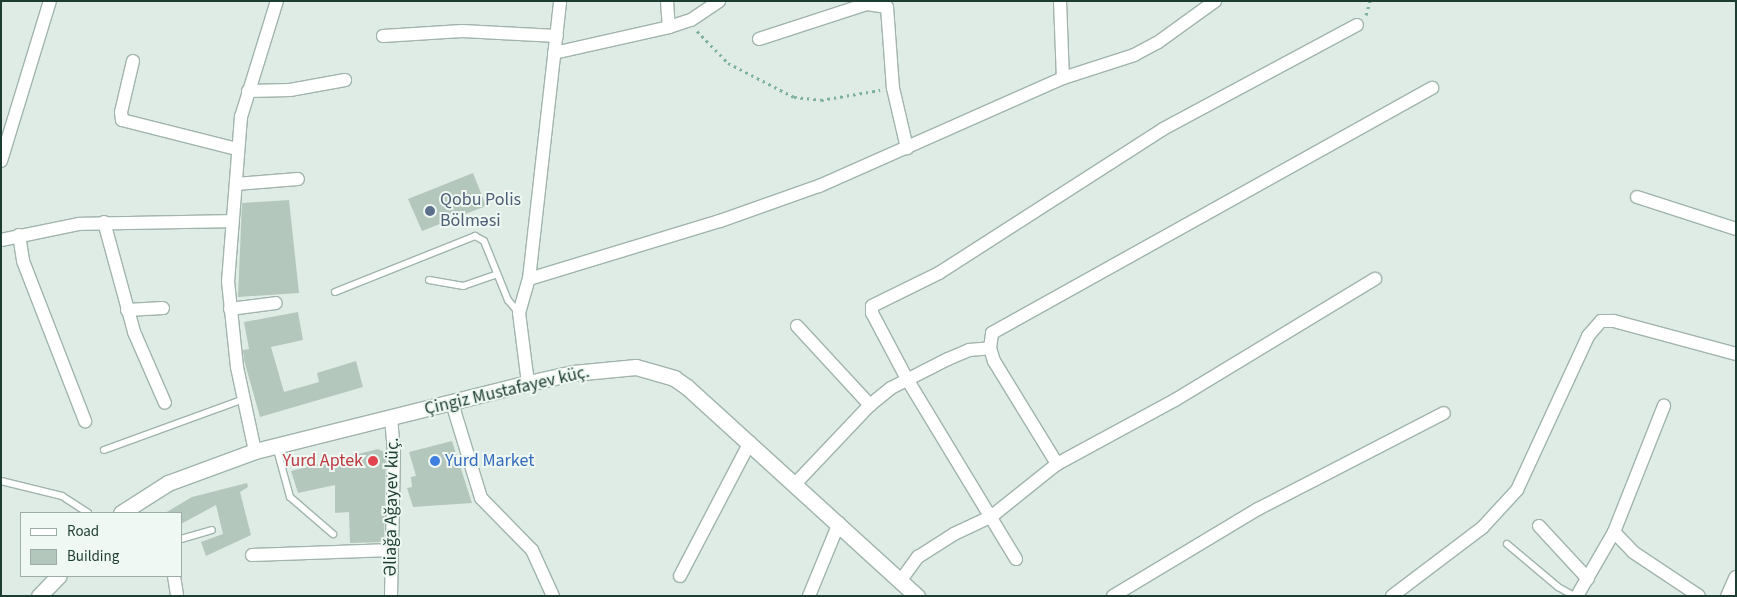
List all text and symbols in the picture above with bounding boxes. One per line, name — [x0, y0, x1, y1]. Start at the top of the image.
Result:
place label: Qobu Polis Bölməsi — [440, 190, 521, 232]
marker: Qobu Polis Bölməsi — [424, 205, 436, 217]
street label: Çingiz Mustafayev küç. — [422, 362, 592, 420]
street label: Əliağa Ağayev küç. — [380, 437, 404, 577]
place label: Yurd Aptek — [282, 450, 363, 472]
place label: Yurd Market — [445, 450, 534, 472]
marker: Yurd Aptek — [367, 455, 379, 467]
marker: Yurd Market — [429, 455, 441, 467]
legend — [20, 512, 182, 577]
text: Road — [67, 521, 99, 542]
text: Building — [67, 546, 119, 567]

